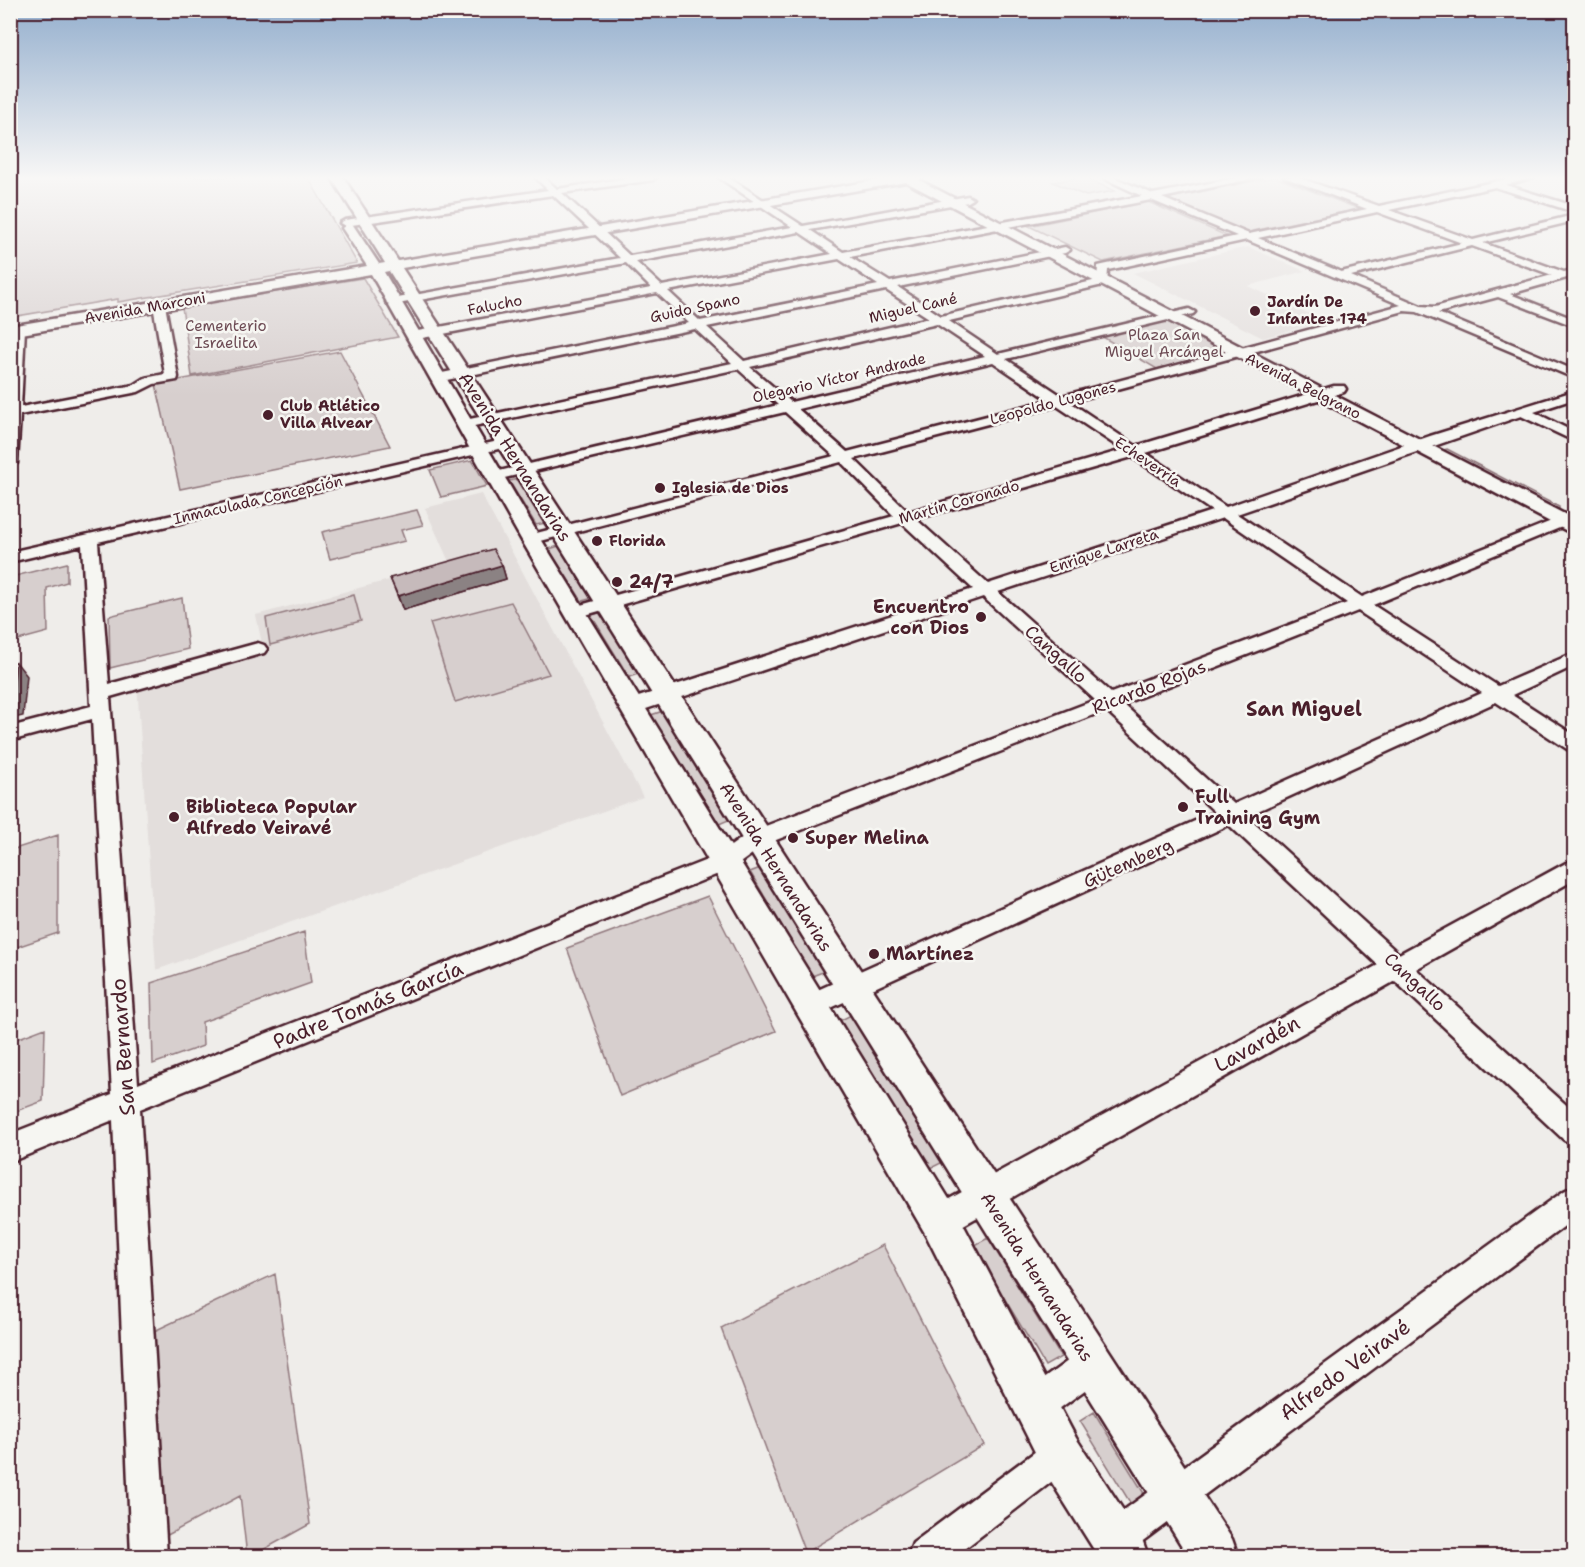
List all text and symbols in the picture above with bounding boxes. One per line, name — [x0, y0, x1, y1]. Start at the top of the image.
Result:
street label: Avenida Marconi — [83, 287, 207, 329]
street label: Miguel Cané — [867, 288, 959, 328]
street label: Guido Spano — [648, 289, 742, 327]
street label: Falucho — [466, 290, 524, 320]
place label: Jardín De Infantes 174 — [1267, 292, 1368, 329]
marker: Jardín De Infantes 174 — [1248, 304, 1262, 318]
park label: Cementerio Israelita — [185, 316, 267, 353]
park label: Plaza San Miguel Arcángel — [1105, 325, 1224, 362]
street label: Olegario Víctor Andrade — [750, 348, 928, 408]
street label: Avenida Belgrano — [1242, 348, 1364, 424]
street label: Avenida Hernandarias — [453, 368, 577, 546]
street label: Leopoldo Lugones — [988, 377, 1118, 429]
place label: Club Atlético Villa Alvear — [280, 396, 380, 433]
marker: Club Atlético Villa Alvear — [261, 408, 275, 422]
street label: Echeverría — [1111, 432, 1186, 492]
street label: Inmaculada Concepción — [171, 471, 345, 529]
street label: Martín Coronado — [896, 475, 1022, 529]
place label: Iglesia de Dios — [672, 478, 789, 498]
marker: Iglesia de Dios — [653, 481, 667, 495]
street label: Enrique Larreta — [1047, 524, 1162, 578]
place label: Florida — [609, 531, 666, 551]
marker: Florida — [590, 534, 604, 548]
place label: 24/7 — [629, 570, 674, 594]
marker: 24/7 — [610, 575, 624, 589]
place label: Encuentro con Dios — [873, 595, 969, 640]
marker: Encuentro con Dios — [974, 610, 988, 624]
street label: Cangallo — [1020, 620, 1092, 688]
street label: Ricardo Rojas — [1089, 654, 1209, 720]
district label: San Miguel — [1246, 696, 1362, 722]
street label: Avenida Hernandarias — [714, 778, 838, 956]
place label: Full Training Gym — [1195, 785, 1321, 830]
place label: Biblioteca Popular Alfredo Veiravé — [186, 795, 358, 840]
marker: Full Training Gym — [1176, 800, 1190, 814]
marker: Biblioteca Popular Alfredo Veiravé — [167, 810, 181, 824]
place label: Super Melina — [805, 826, 929, 850]
marker: Super Melina — [786, 831, 800, 845]
street label: Gütemberg — [1079, 833, 1177, 893]
place label: Martínez — [886, 942, 974, 966]
marker: Martínez — [867, 947, 881, 961]
street label: Cangallo — [1379, 947, 1451, 1017]
street label: Padre Tomás García — [269, 954, 467, 1056]
street label: San Bernardo — [104, 977, 142, 1117]
street label: Lavardén — [1209, 1009, 1305, 1079]
street label: Avenida Hernandarias — [975, 1188, 1099, 1366]
street label: Alfredo Veiravé — [1274, 1313, 1416, 1427]

